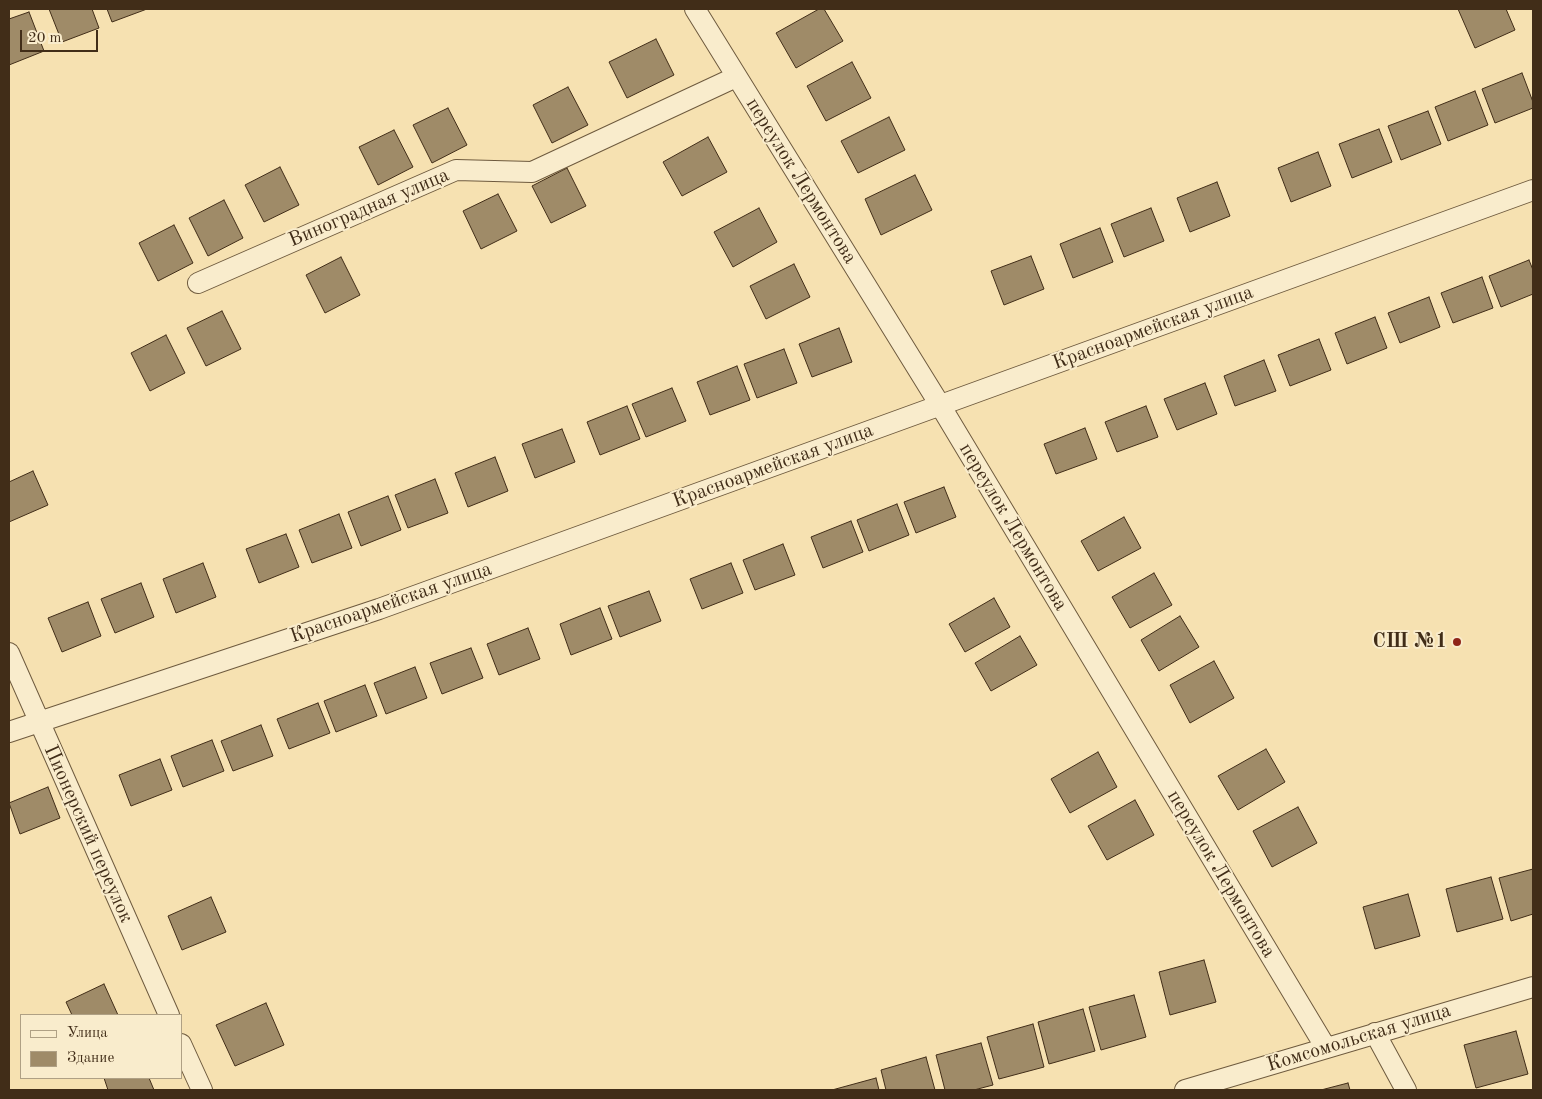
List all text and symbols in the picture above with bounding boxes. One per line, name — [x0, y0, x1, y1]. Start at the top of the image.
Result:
scale bar — [22, 20, 100, 52]
text: 20 m — [28, 31, 62, 46]
street label: переулок Лермонтова — [740, 94, 862, 268]
street label: Виноградная улица — [285, 163, 453, 253]
street label: Красноармейская улица — [1049, 280, 1257, 376]
street label: Красноармейская улица — [669, 418, 877, 514]
street label: переулок Лермонтова — [953, 439, 1073, 615]
street label: Красноармейская улица — [287, 557, 495, 649]
place label: СШ №1 — [1373, 630, 1447, 654]
marker: СШ №1 — [1451, 636, 1463, 648]
street label: Пионерский переулок — [38, 741, 138, 927]
street label: переулок Лермонтова — [1161, 786, 1281, 962]
street label: Комсомольская улица — [1264, 999, 1454, 1077]
legend — [20, 1014, 182, 1079]
text: Улица — [67, 1026, 108, 1041]
text: Здание — [67, 1051, 114, 1066]

